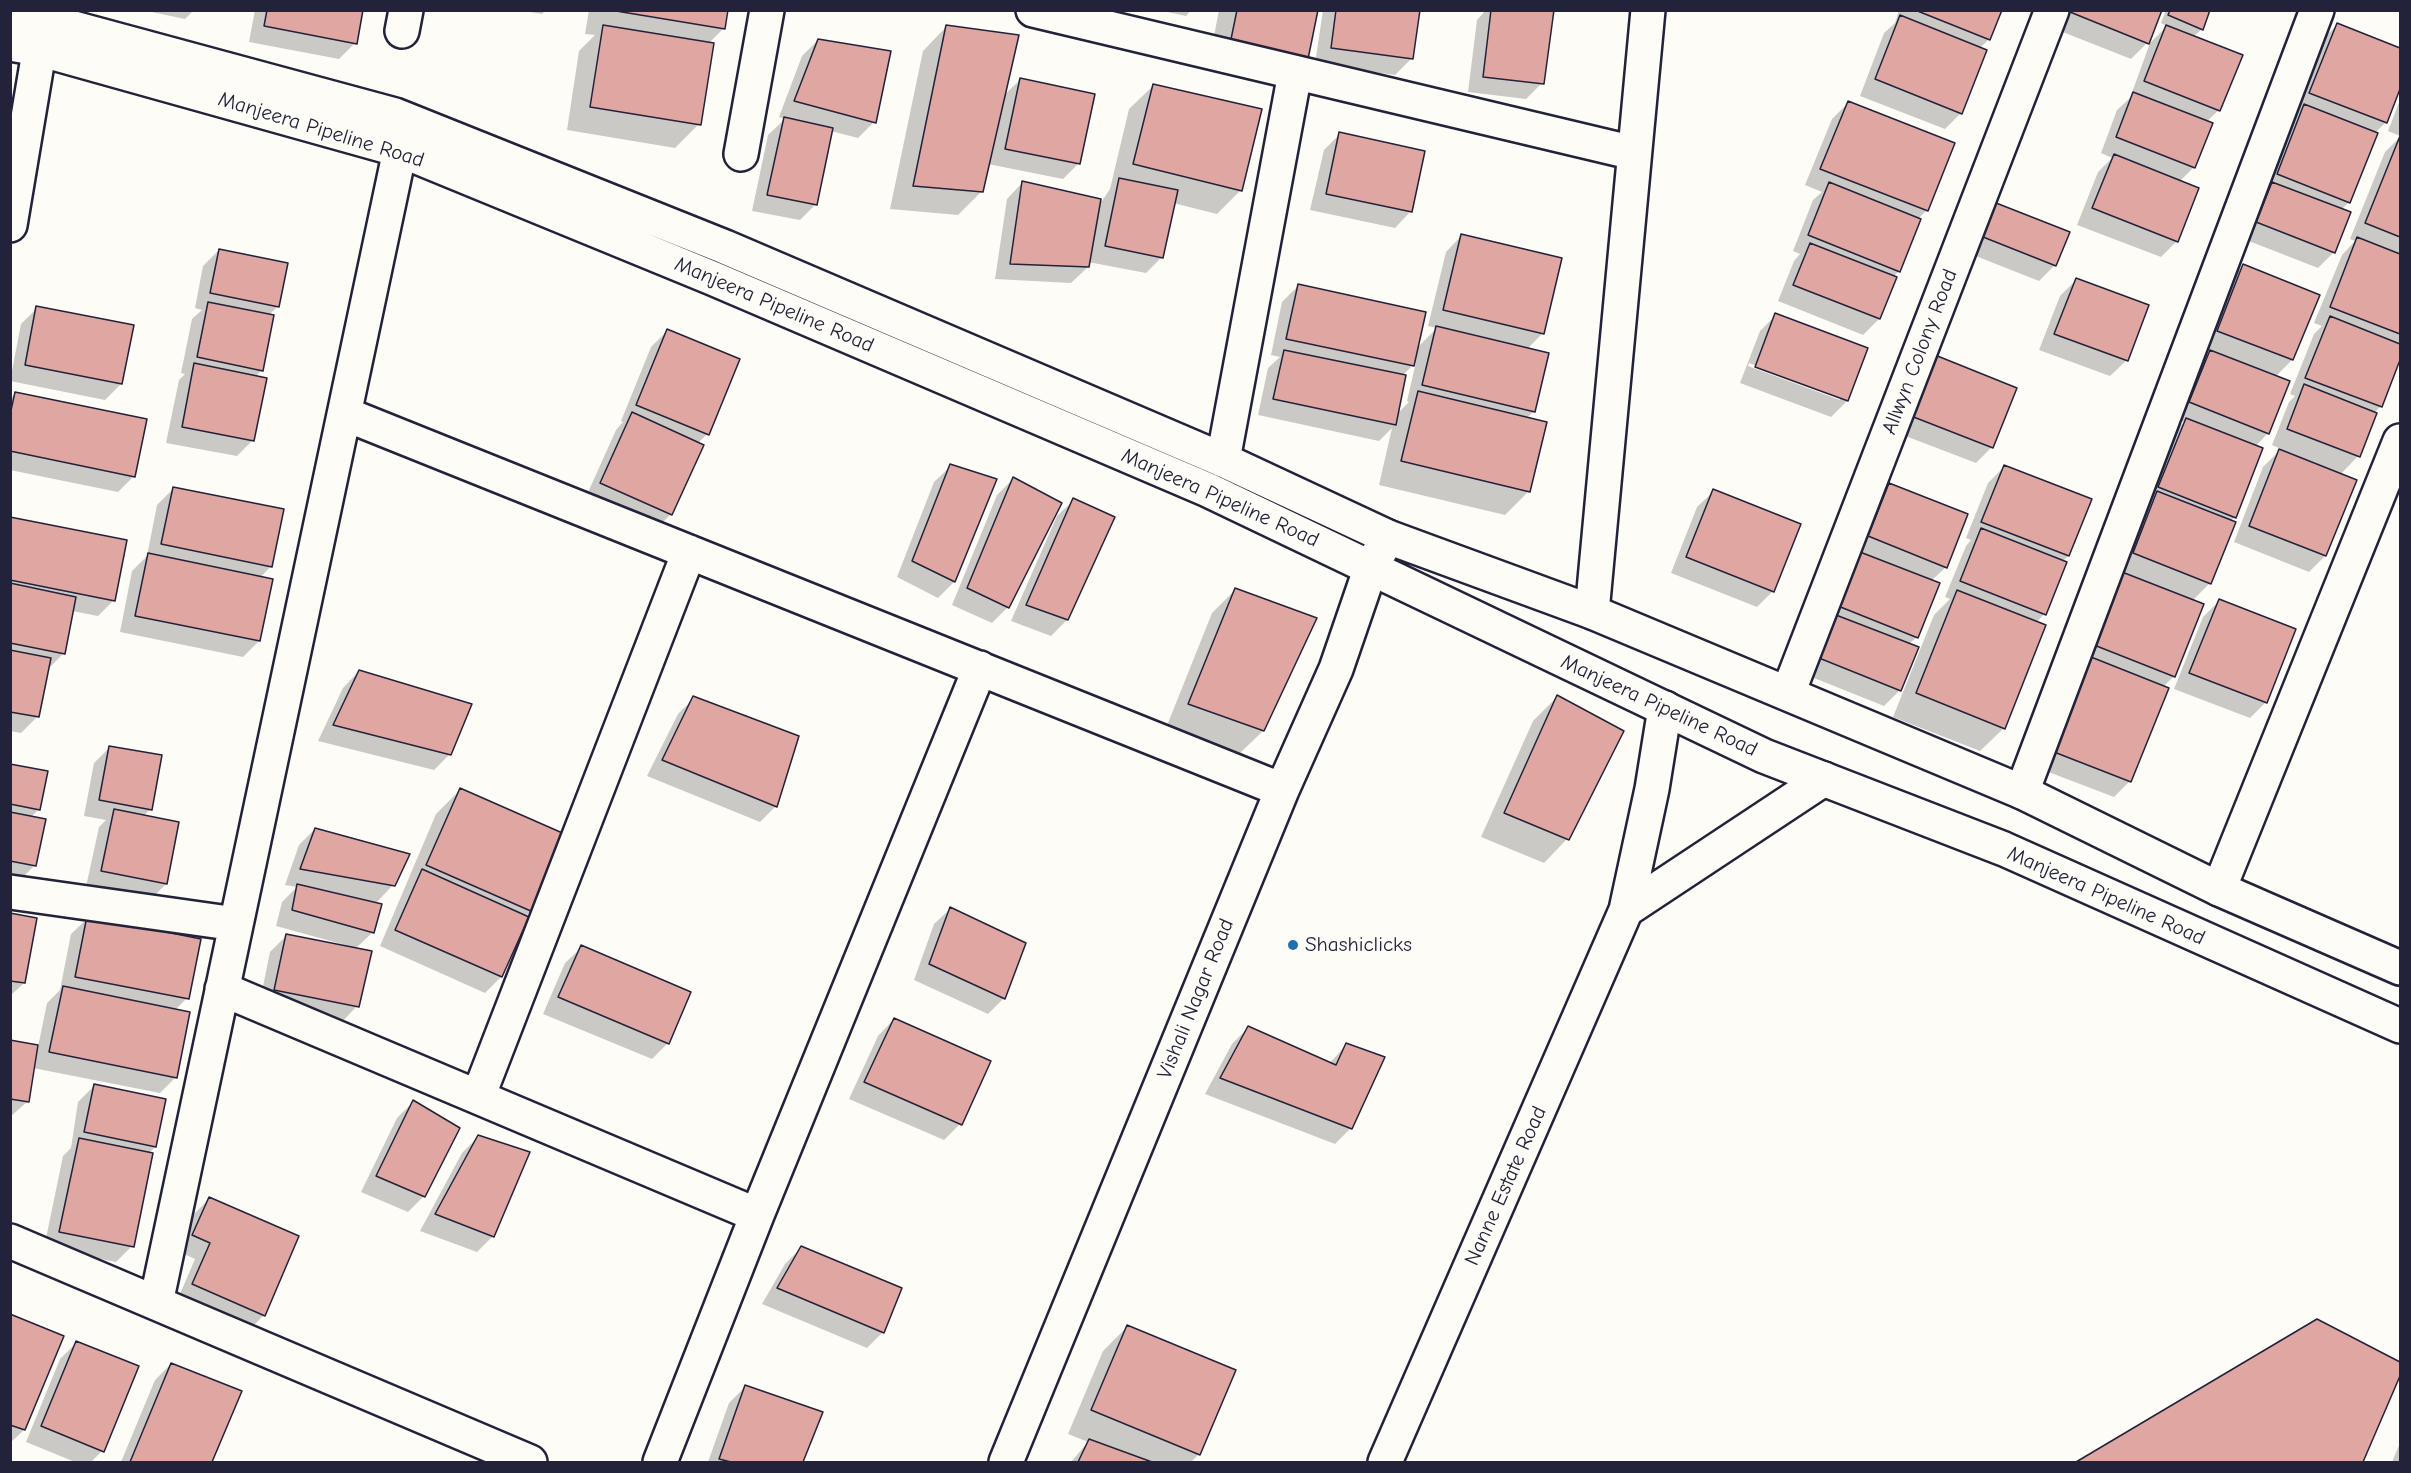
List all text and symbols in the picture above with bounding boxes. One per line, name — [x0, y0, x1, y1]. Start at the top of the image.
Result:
street label: Manjeera Pipeline Road — [215, 87, 427, 173]
street label: Manjeera Pipeline Road — [671, 252, 877, 358]
street label: Allwyn Colony Road — [1877, 266, 1963, 438]
street label: Manjeera Pipeline Road — [1117, 443, 1323, 553]
street label: Manjeera Pipeline Road — [1557, 649, 1761, 763]
street label: Manjeera Pipeline Road — [2003, 841, 2209, 951]
street label: Vishali Nagar Road — [1152, 915, 1240, 1083]
place label: Shashiclicks — [1305, 932, 1412, 958]
marker: Shashiclicks — [1286, 938, 1300, 952]
street label: Nanne Estate Road — [1460, 1103, 1552, 1269]

